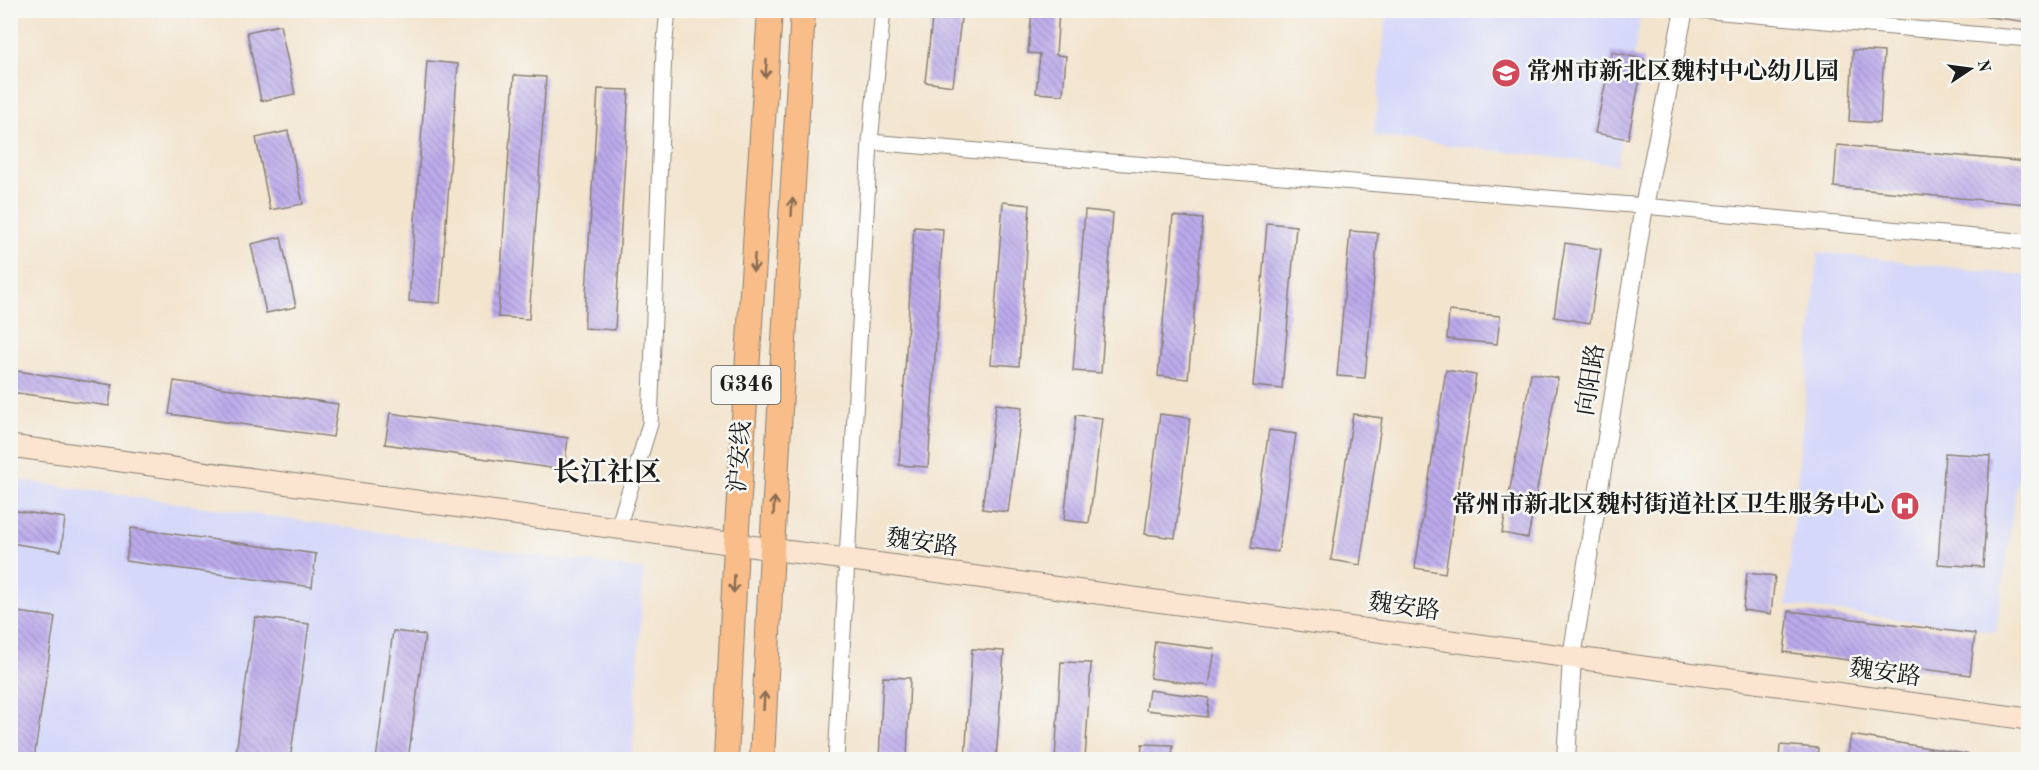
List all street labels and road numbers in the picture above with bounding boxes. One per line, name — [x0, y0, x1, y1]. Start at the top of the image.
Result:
street label: 向阳路 — [1572, 342, 1609, 417]
road number: G346 — [712, 366, 780, 404]
street label: 沪安线 — [724, 420, 755, 494]
street label: 魏安路 — [885, 524, 960, 561]
street label: 魏安路 — [1367, 588, 1442, 625]
street label: 魏安路 — [1848, 654, 1923, 691]

